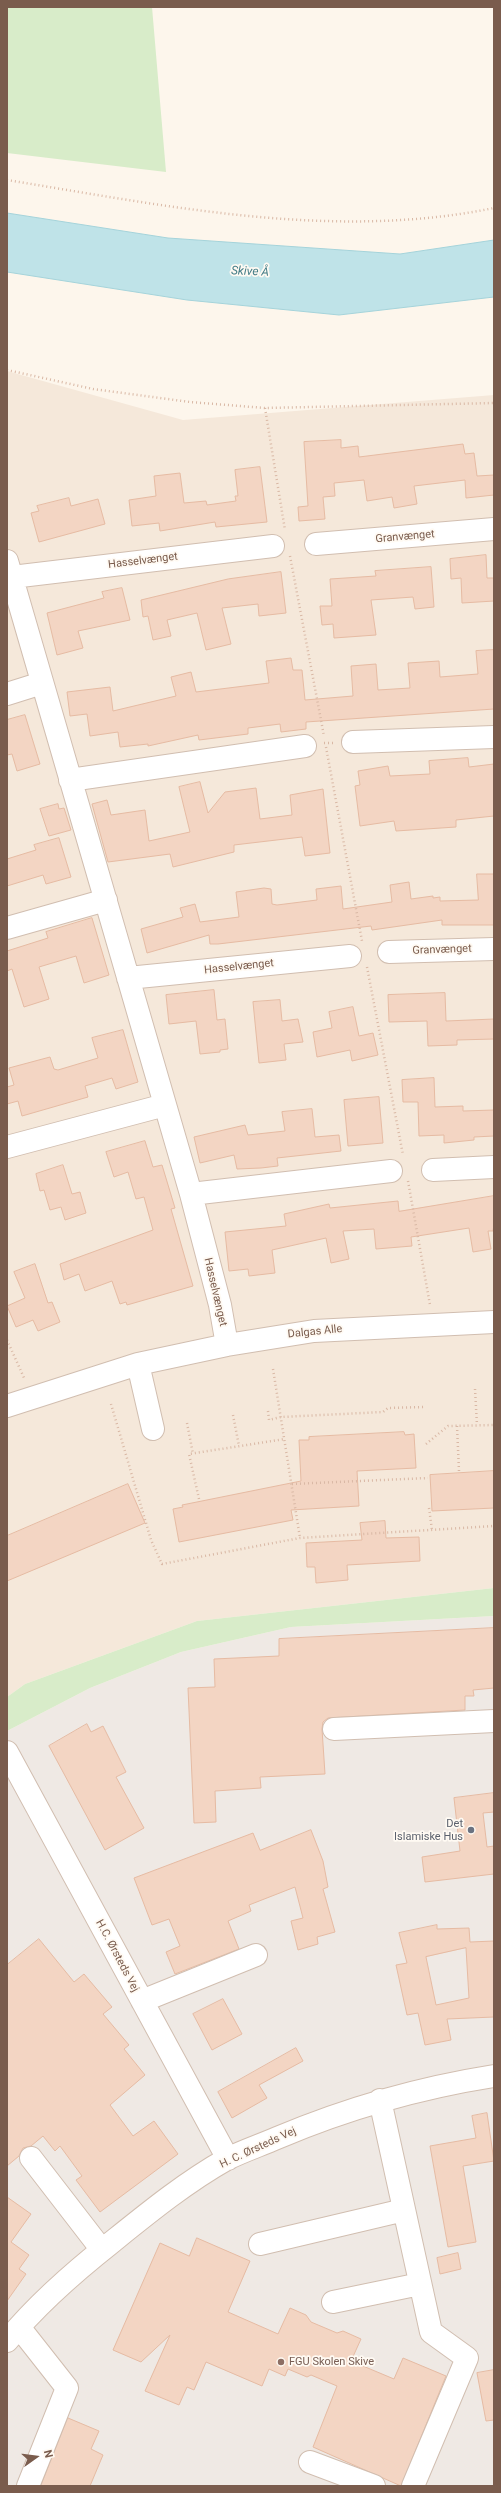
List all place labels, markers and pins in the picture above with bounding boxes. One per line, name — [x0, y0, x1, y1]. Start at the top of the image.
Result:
place label: Det Islamiske Hus — [394, 1817, 463, 1843]
marker: Det Islamiske Hus — [466, 1825, 476, 1835]
place label: FGU Skolen Skive — [289, 2355, 374, 2369]
marker: FGU Skolen Skive — [276, 2357, 286, 2367]

